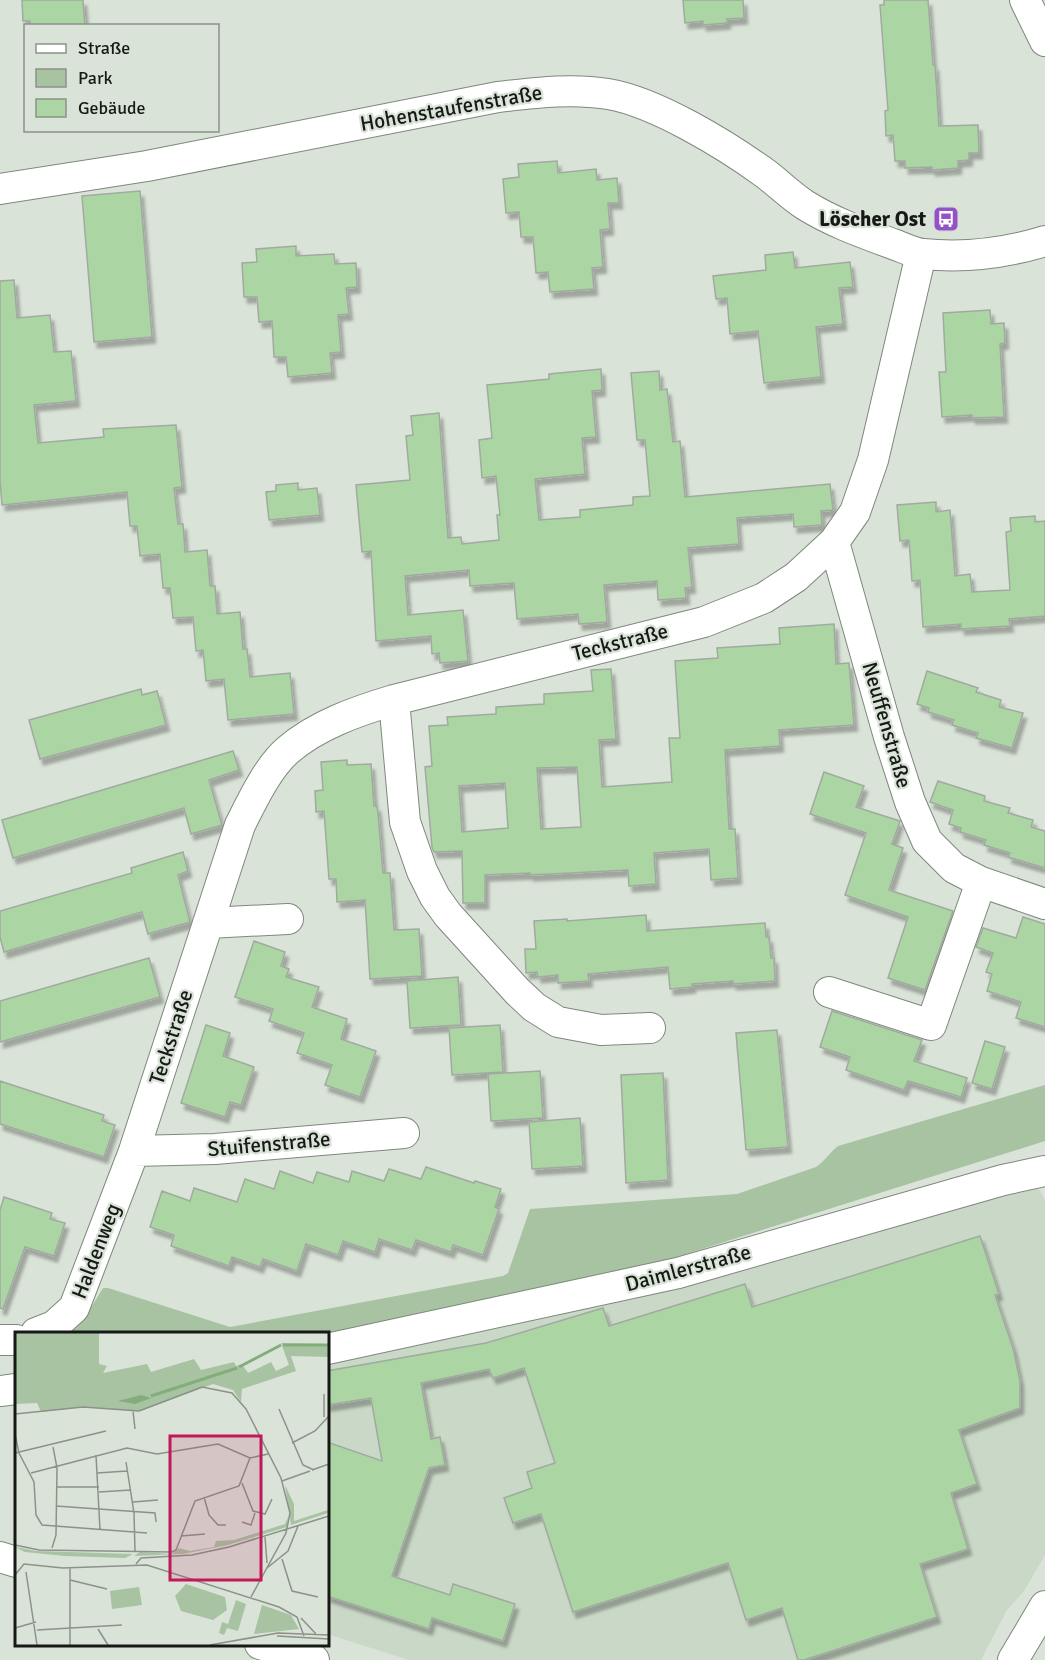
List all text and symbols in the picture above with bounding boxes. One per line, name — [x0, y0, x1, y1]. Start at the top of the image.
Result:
legend — [24, 24, 219, 132]
text: Straße — [78, 37, 130, 59]
text: Park — [78, 67, 113, 89]
street label: Hohenstaufenstraße — [358, 79, 544, 137]
text: Gebäude — [78, 97, 146, 119]
bus stop icon: Löscher Ost — [931, 204, 961, 234]
place label: Löscher Ost — [819, 206, 926, 232]
street label: Teckstraße — [569, 618, 671, 666]
street label: Neuffenstraße — [857, 659, 917, 791]
street label: Teckstraße — [143, 986, 199, 1088]
street label: Stuifenstraße — [206, 1126, 332, 1162]
street label: Haldenweg — [66, 1200, 126, 1302]
street label: Daimlerstraße — [622, 1239, 754, 1297]
inset map — [15, 1332, 328, 1645]

